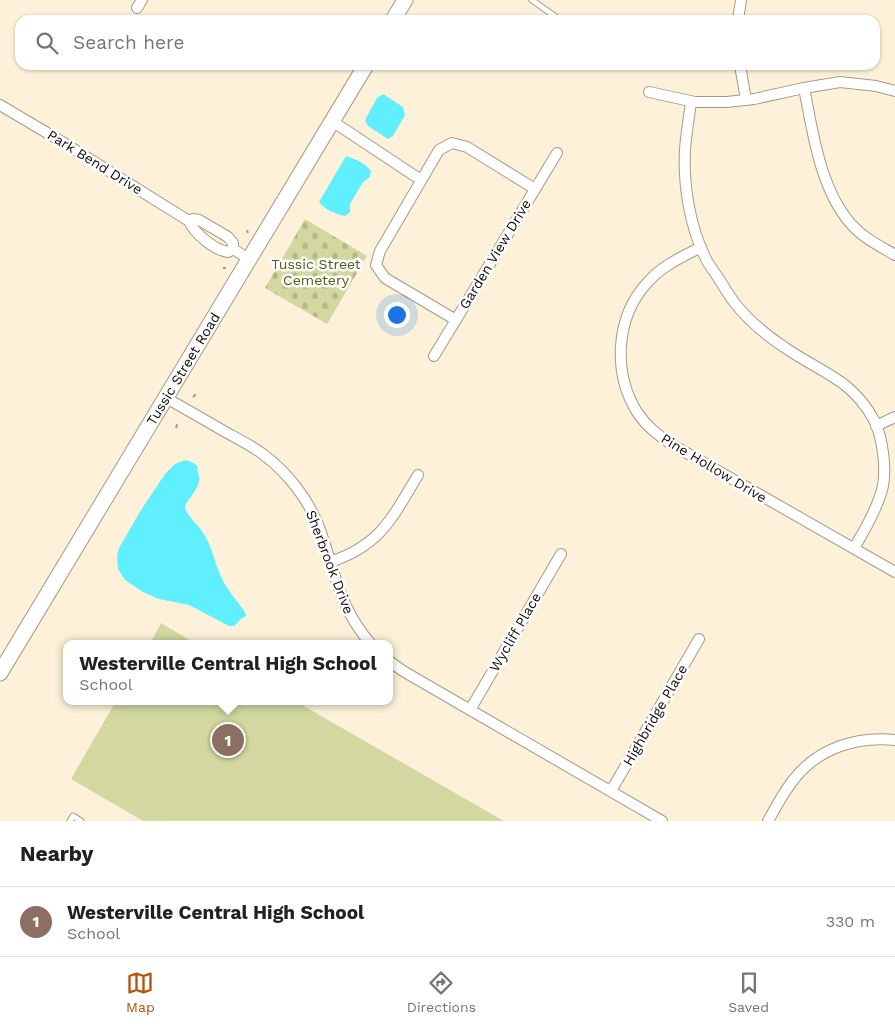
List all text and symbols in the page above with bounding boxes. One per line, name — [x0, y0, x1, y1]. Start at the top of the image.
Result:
search box — [15, 15, 880, 70]
icon: search — [33, 29, 61, 57]
text: Search here — [73, 31, 184, 54]
street label: Park Bend Drive — [45, 126, 145, 198]
street label: Garden View Drive — [456, 196, 534, 312]
park label: Tussic Street Cemetery — [271, 256, 361, 288]
your location — [384, 302, 410, 328]
street label: Tussic Street Road — [143, 310, 223, 428]
street label: Pine Hollow Drive — [658, 430, 770, 506]
street label: Sherbrook Drive — [303, 508, 357, 616]
street label: Wycliff Place — [486, 590, 544, 674]
popup — [63, 640, 393, 705]
text: Westerville Central High School — [79, 652, 377, 675]
street label: Highbridge Place — [620, 662, 690, 768]
text: School — [79, 675, 133, 694]
pin: 1 — [212, 721, 244, 759]
text: Nearby — [20, 841, 93, 866]
text: Westerville Central High School — [67, 901, 364, 924]
text: 1 — [33, 912, 39, 931]
text: 330 m — [826, 912, 875, 931]
text: School — [67, 924, 120, 943]
tab: Map — [126, 969, 155, 1015]
tab: Directions — [407, 969, 476, 1015]
tab: Saved — [728, 969, 769, 1015]

